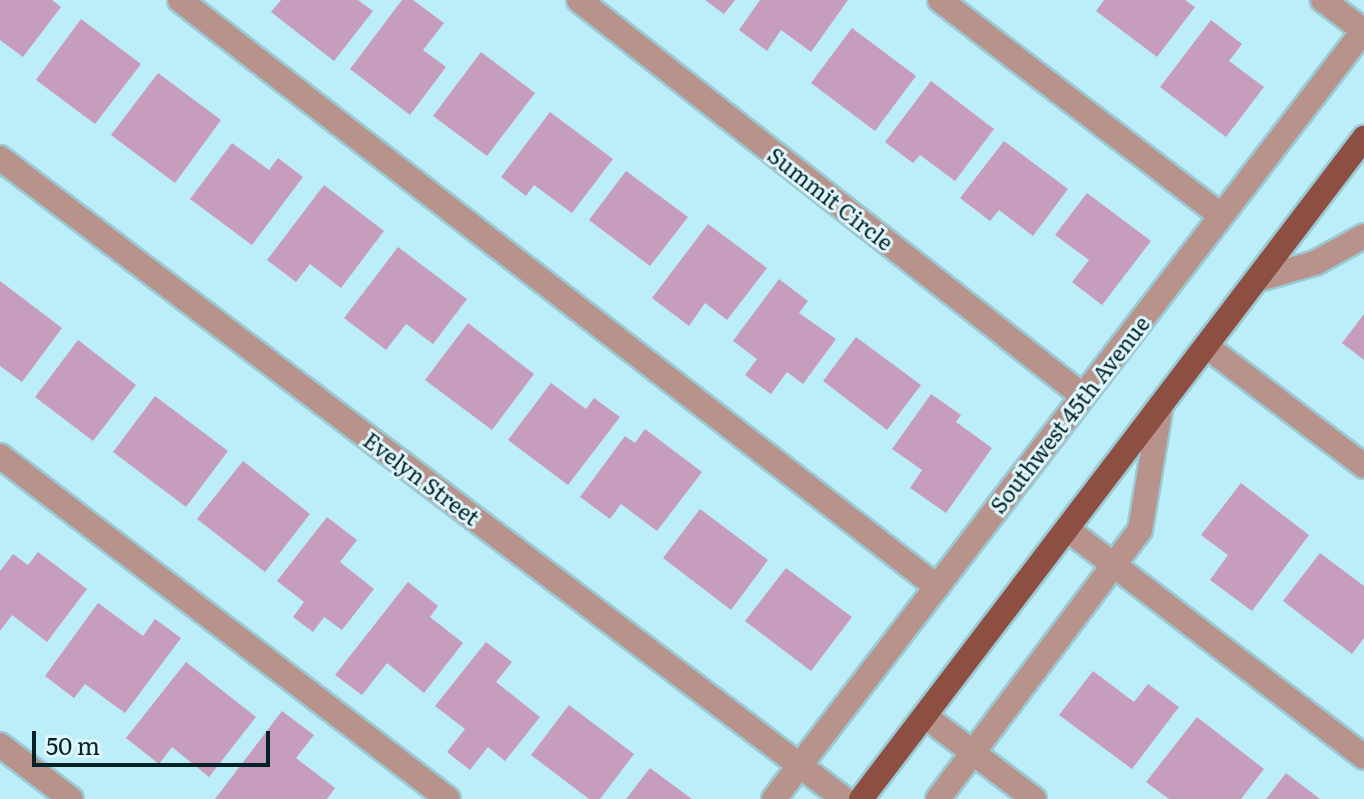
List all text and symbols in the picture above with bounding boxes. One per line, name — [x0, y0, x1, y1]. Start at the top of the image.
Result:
street label: Summit Circle — [763, 141, 899, 255]
street label: Southwest 45th Avenue — [984, 310, 1154, 518]
street label: Evelyn Street — [359, 426, 485, 530]
scale bar — [36, 715, 274, 765]
text: 50 m — [46, 727, 100, 762]

